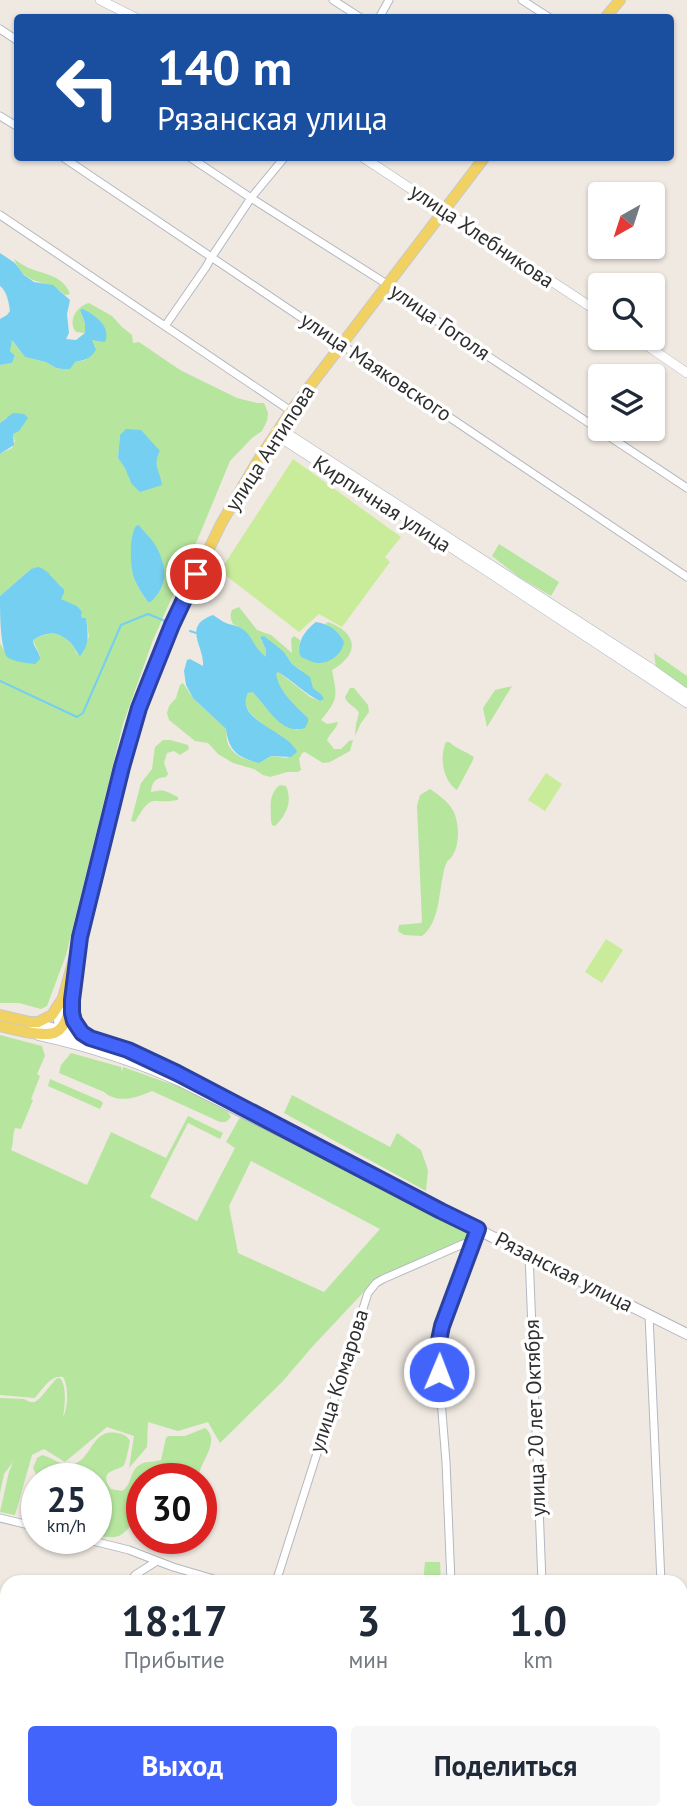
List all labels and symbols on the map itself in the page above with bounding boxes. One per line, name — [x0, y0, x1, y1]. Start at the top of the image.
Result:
street label: улица Хлебникова — [405, 177, 560, 294]
north arrow — [588, 182, 665, 259]
street label: улица Гоголя — [385, 277, 496, 366]
street label: улица Маяковского — [295, 306, 457, 427]
street label: улица Антипова — [219, 379, 320, 516]
street label: Кирпичная улица — [308, 449, 456, 558]
pin — [166, 544, 226, 604]
street label: Рязанская улица — [491, 1225, 638, 1318]
street label: улица Комарова — [303, 1306, 374, 1456]
street label: улица 20 лет Октября — [518, 1319, 551, 1517]
position arrow — [402, 1335, 476, 1409]
speed limit sign: 30 — [126, 1463, 217, 1554]

